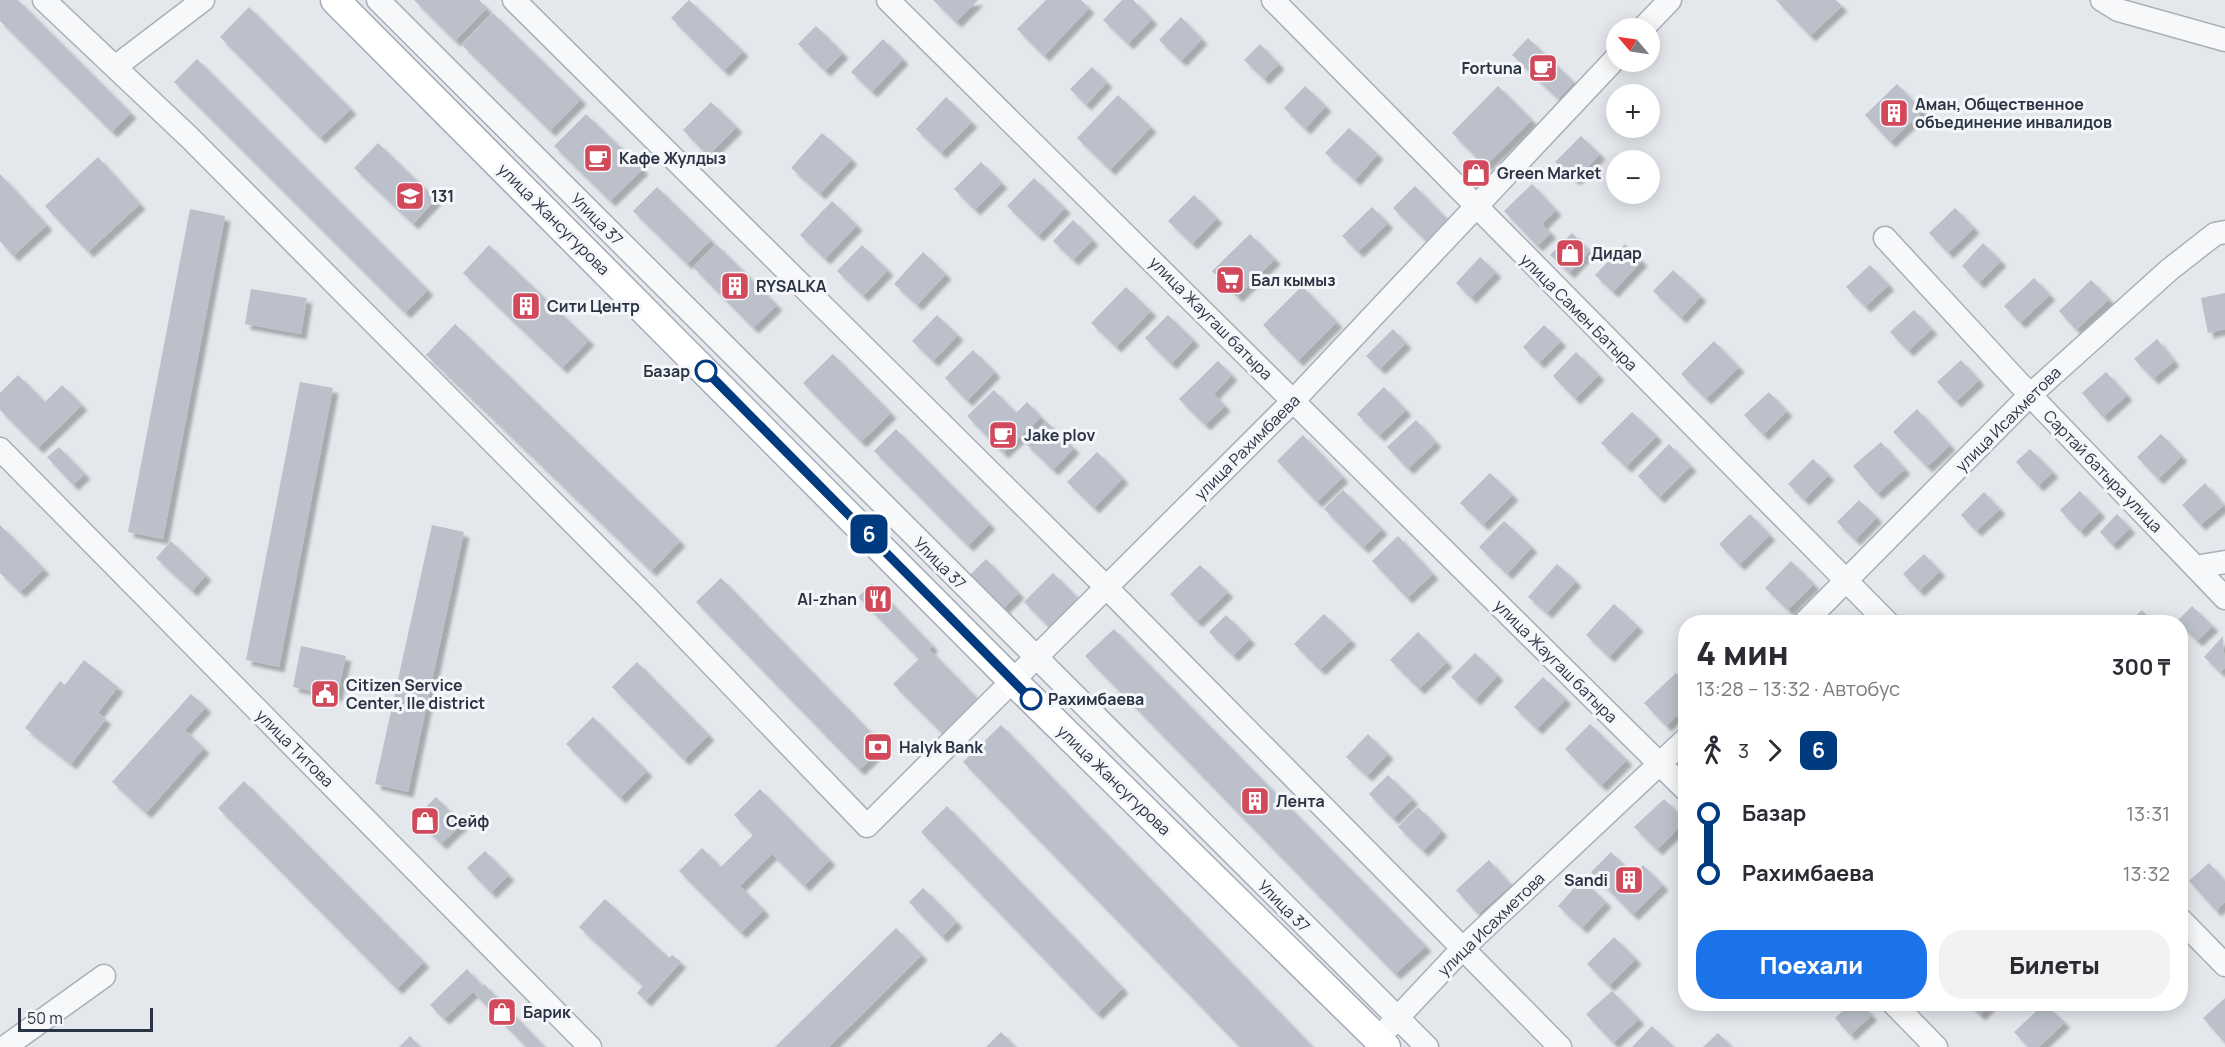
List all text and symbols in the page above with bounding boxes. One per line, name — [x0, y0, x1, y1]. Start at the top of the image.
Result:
north arrow — [1606, 18, 1660, 72]
map controls — [1606, 18, 1660, 204]
cafe icon: Fortuna — [1527, 52, 1559, 84]
place label: Fortuna — [1461, 57, 1522, 79]
button: + — [1606, 84, 1660, 138]
place label: Аман, Общественное объединение инвалидов — [1915, 93, 2112, 133]
building icon: Аман, Общественное объединение инвалидов — [1878, 97, 1910, 129]
cafe icon: Кафе Жулдыз — [582, 142, 614, 174]
place label: Кафе Жулдыз — [619, 147, 726, 169]
button: − — [1606, 150, 1660, 204]
shop icon: Green Market — [1460, 157, 1492, 189]
street label: улица Жансугурова — [493, 158, 615, 280]
place label: Green Market — [1497, 162, 1602, 184]
school or university icon: 131 — [394, 180, 426, 212]
place label: 131 — [431, 185, 454, 207]
street label: Улица 37 — [566, 188, 628, 250]
shop icon: Дидар — [1554, 237, 1586, 269]
place label: Дидар — [1591, 242, 1642, 264]
street label: улица Самен Батыра — [1516, 249, 1642, 375]
street label: улица Жаугаш батыра — [1144, 251, 1278, 385]
supermarket icon: Бал кымыз — [1214, 264, 1246, 296]
place label: Бал кымыз — [1251, 269, 1335, 291]
building icon: RYSALKA — [719, 270, 751, 302]
place label: RYSALKA — [756, 275, 827, 297]
building icon: Сити Центр — [510, 290, 542, 322]
place label: Сити Центр — [547, 295, 640, 317]
place label: Базар — [643, 360, 690, 382]
marker: Базар — [695, 360, 717, 382]
street label: улица Исахметова — [1950, 361, 2066, 477]
street label: улица Рахимбаева — [1190, 390, 1304, 504]
street label: Сартай батыра улица — [2039, 405, 2167, 537]
cafe icon: Jake plov — [987, 419, 1019, 451]
place label: Jake plov — [1024, 424, 1095, 446]
line badge: 6 — [850, 514, 888, 554]
text: 6 — [862, 520, 876, 548]
street label: Улица 37 — [909, 532, 971, 594]
restaurant icon: Al-zhan — [862, 583, 894, 615]
place label: Al-zhan — [797, 588, 857, 610]
street label: улица Жаугаш батыра — [1489, 594, 1623, 728]
text: 4 мин — [1696, 630, 1789, 675]
text: 300 ₸ — [2112, 652, 2170, 682]
place label: Citizen Service Center, Ile district — [346, 674, 485, 714]
text: 13:28 – 13:32 · Автобус — [1696, 675, 1900, 702]
public building icon: Citizen Service Center, Ile district — [309, 678, 341, 710]
marker: Рахимбаева — [1020, 688, 1042, 710]
place label: Рахимбаева — [1048, 688, 1144, 710]
street label: улица Титова — [251, 704, 339, 792]
street label: улица Жансугурова — [1052, 720, 1176, 840]
bank icon: Halyk Bank — [862, 731, 894, 763]
icon: walk — [1696, 734, 1729, 767]
icon: forward — [1758, 734, 1791, 767]
place label: Halyk Bank — [899, 736, 983, 758]
text: 6 — [1812, 736, 1825, 764]
text: 3 — [1738, 737, 1749, 764]
building icon: Лента — [1239, 785, 1271, 817]
place label: Лента — [1276, 790, 1325, 812]
text: Базар — [1742, 798, 1806, 828]
text: 13:31 — [2126, 800, 2170, 827]
shop icon: Сейф — [409, 805, 441, 837]
place label: Сейф — [446, 810, 489, 832]
text: Рахимбаева — [1742, 858, 1874, 888]
text: 13:32 — [2123, 860, 2170, 887]
building icon: Sandi — [1613, 864, 1645, 896]
street label: улица Исахметова — [1433, 867, 1549, 981]
place label: Sandi — [1564, 869, 1608, 891]
street label: Улица 37 — [1253, 875, 1315, 937]
button: Поехали — [1696, 930, 1927, 999]
button: Билеты — [1939, 930, 2170, 999]
shop icon: Барик — [486, 996, 518, 1028]
place label: Барик — [523, 1001, 571, 1023]
scale bar — [18, 1005, 153, 1032]
text: 50 m — [27, 1007, 63, 1029]

